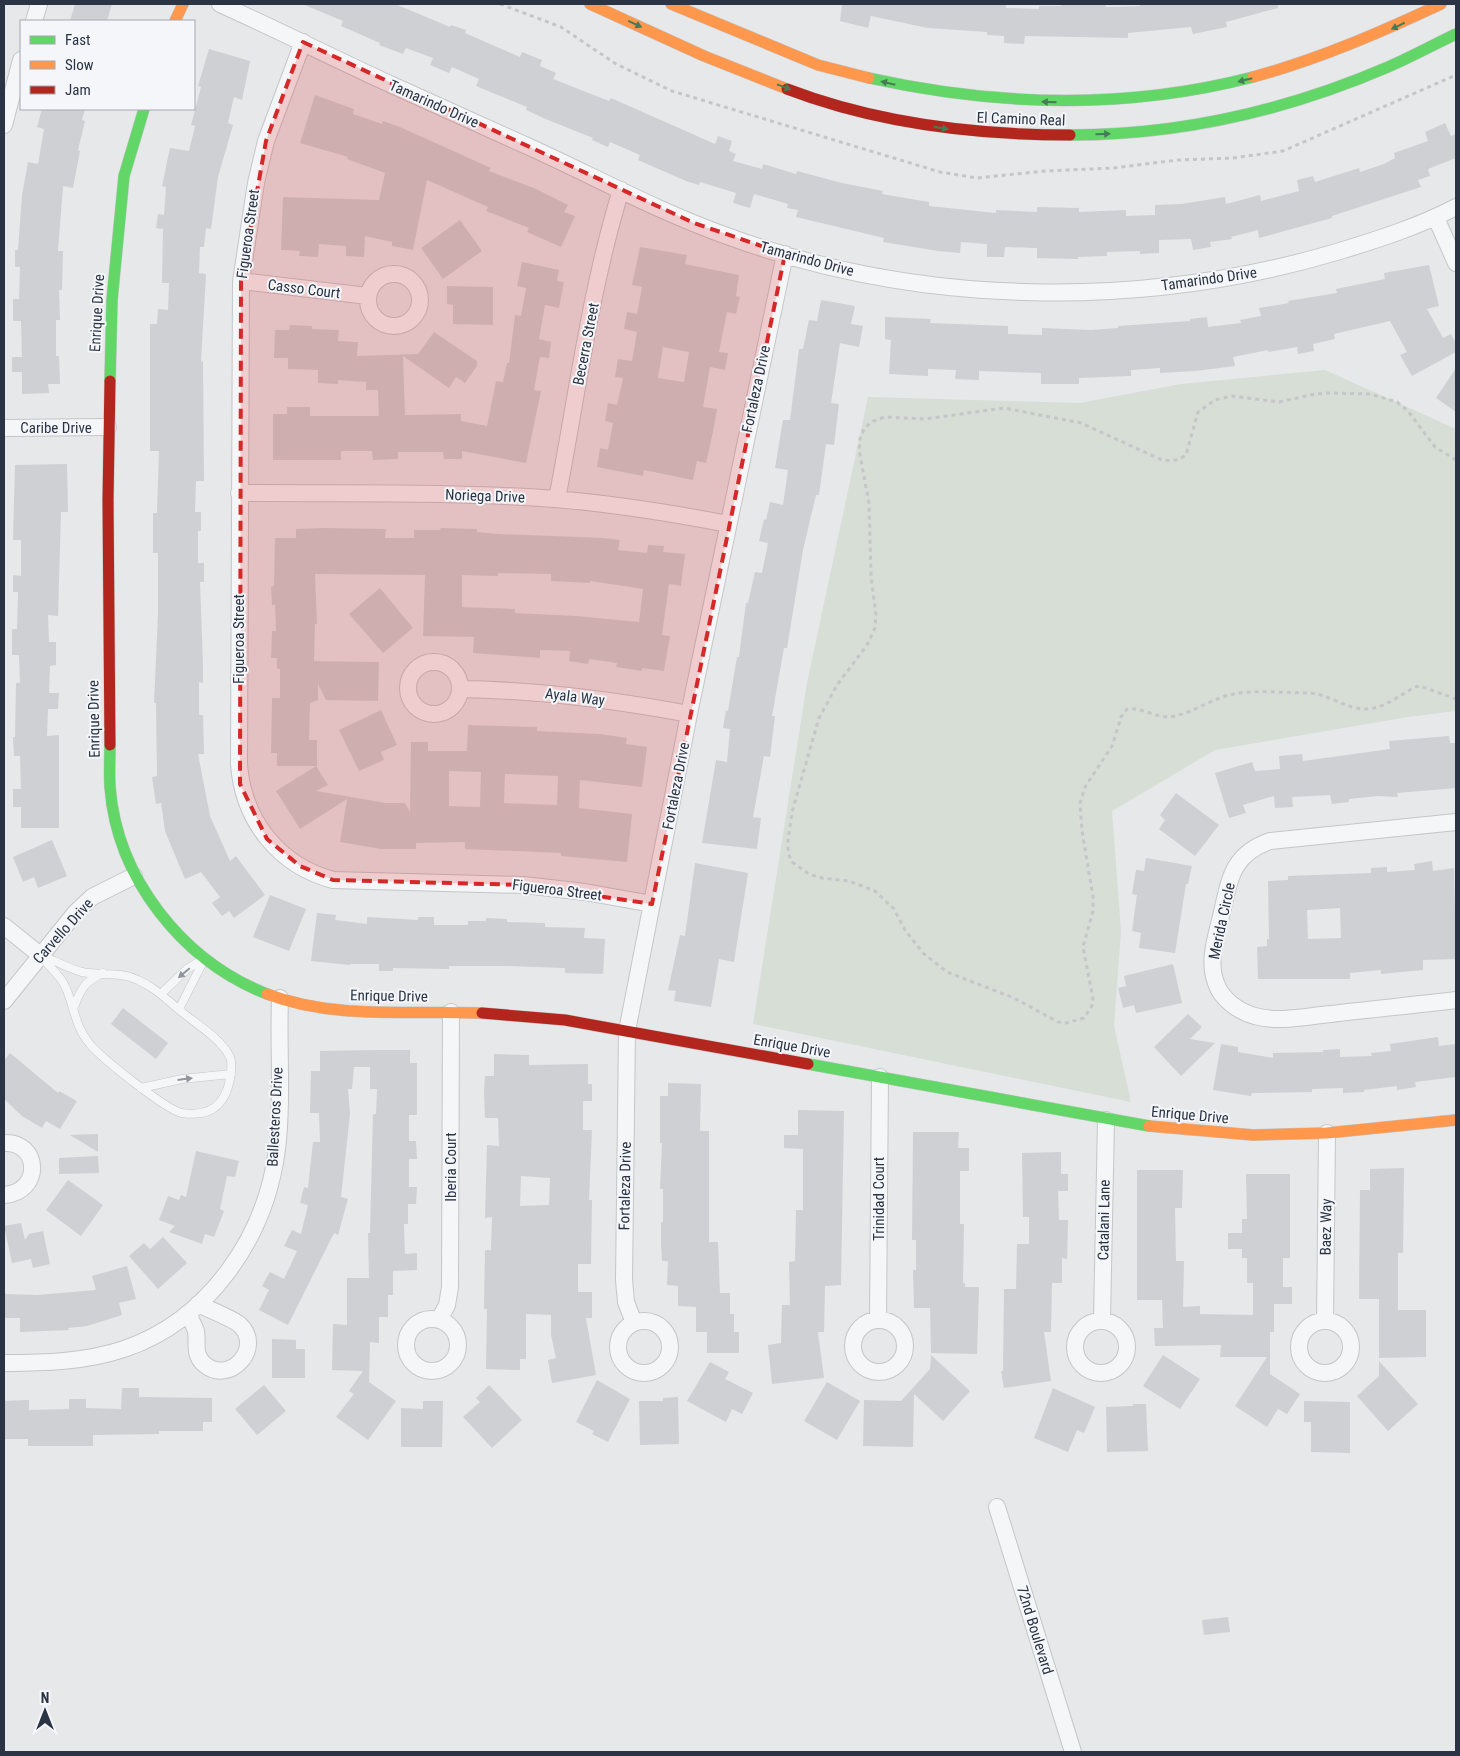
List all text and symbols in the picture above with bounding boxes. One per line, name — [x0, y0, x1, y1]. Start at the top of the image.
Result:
legend — [20, 20, 195, 110]
one-way arrow — [628, 20, 642, 28]
one-way arrow — [1391, 23, 1405, 31]
text: Fast — [65, 31, 90, 49]
text: Slow — [65, 56, 94, 74]
street label: Tamarindo Drive — [386, 76, 482, 132]
one-way arrow — [1238, 76, 1253, 84]
one-way arrow — [881, 79, 896, 87]
text: Jam — [65, 81, 91, 99]
one-way arrow — [777, 83, 792, 91]
one-way arrow — [1041, 97, 1057, 105]
street label: El Camino Real — [976, 108, 1066, 130]
one-way arrow — [934, 124, 950, 132]
one-way arrow — [1095, 130, 1111, 138]
street label: Figueroa Street — [233, 188, 263, 280]
street label: Tamarindo Drive — [758, 238, 856, 280]
street label: Tamarindo Drive — [1160, 263, 1258, 295]
street label: Enrique Drive — [86, 274, 108, 352]
street label: Casso Court — [267, 276, 341, 302]
street label: Becerra Street — [569, 301, 603, 387]
street label: Fortaleza Drive — [738, 344, 774, 434]
street label: Caribe Drive — [20, 419, 92, 437]
street label: Noriega Drive — [445, 486, 525, 506]
street label: Figueroa Street — [230, 594, 248, 684]
street label: Enrique Drive — [84, 680, 104, 758]
street label: Ayala Way — [544, 684, 606, 710]
street label: Fortaleza Drive — [659, 741, 693, 831]
street label: Figueroa Street — [511, 876, 603, 904]
street label: Merida Circle — [1205, 881, 1239, 961]
street label: Carvello Drive — [29, 895, 97, 967]
one-way arrow — [178, 967, 191, 978]
street label: Enrique Drive — [350, 986, 428, 1006]
street label: Enrique Drive — [752, 1030, 832, 1062]
street label: Ballesteros Drive — [263, 1067, 287, 1167]
one-way arrow — [178, 1075, 194, 1083]
street label: Enrique Drive — [1150, 1103, 1230, 1127]
street label: Iberia Court — [442, 1132, 460, 1202]
street label: Fortaleza Drive — [615, 1141, 635, 1231]
street label: Trinidad Court — [870, 1157, 888, 1241]
street label: Catalani Lane — [1094, 1179, 1114, 1261]
street label: Baez Way — [1317, 1198, 1335, 1256]
street label: 72nd Boulevard — [1013, 1584, 1057, 1676]
north arrow — [20, 1686, 70, 1736]
text: N — [41, 1690, 49, 1706]

